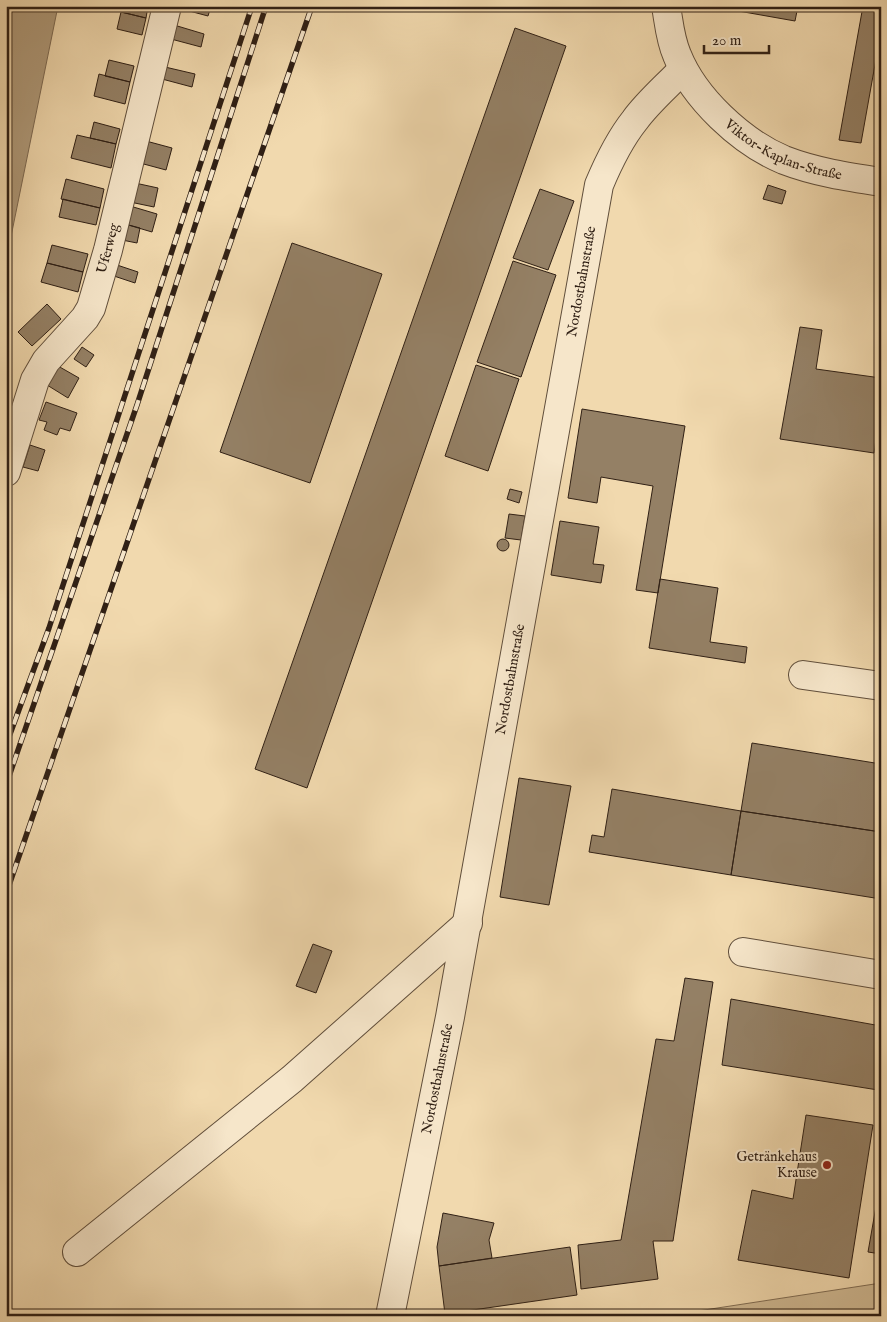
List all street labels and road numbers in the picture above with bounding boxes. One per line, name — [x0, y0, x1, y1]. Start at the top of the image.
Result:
street label: Viktor-Kaplan-Straße — [720, 115, 844, 185]
street label: Uferweg — [93, 221, 123, 276]
street label: Nordostbahnstraße — [563, 224, 601, 338]
street label: Nordostbahnstraße — [492, 622, 529, 736]
street label: Nordostbahnstraße — [418, 1021, 458, 1136]

